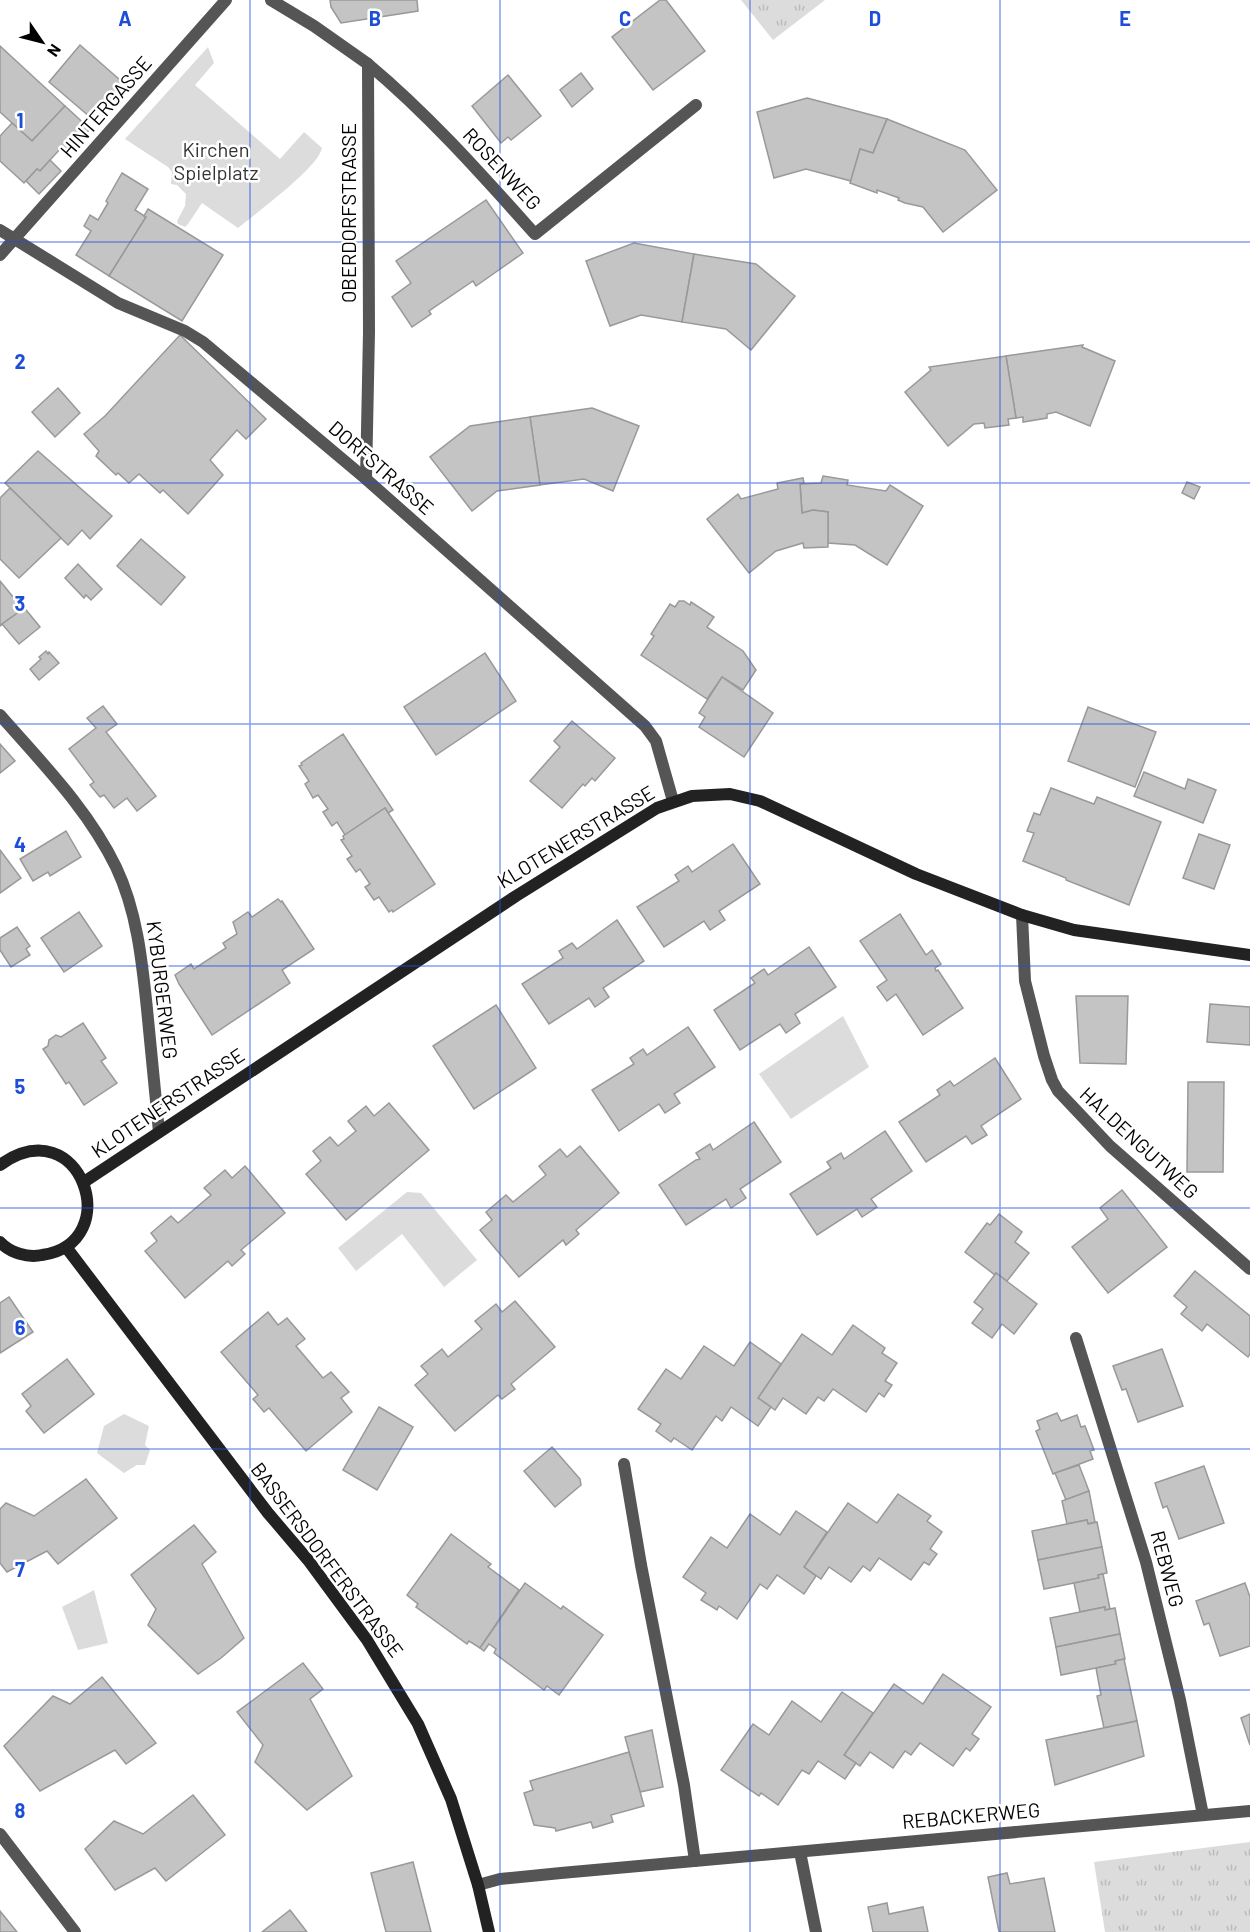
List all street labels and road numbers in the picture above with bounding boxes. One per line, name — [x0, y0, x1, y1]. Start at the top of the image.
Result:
street label: HINTERGASSE — [55, 51, 157, 163]
street label: ROSENWEG — [459, 122, 547, 214]
street label: OBERDORFSTRASSE — [336, 123, 360, 303]
street label: DORFSTRASSE — [324, 415, 439, 519]
street label: KLOTENERSTRASSE — [492, 780, 659, 893]
street label: KYBURGERWEG — [143, 919, 183, 1060]
street label: KLOTENERSTRASSE — [86, 1042, 248, 1162]
street label: HALDENGUTWEG — [1076, 1081, 1204, 1203]
street label: BASSERSDORFERSTRASSE — [247, 1457, 409, 1662]
street label: REBWEG — [1146, 1528, 1190, 1610]
street label: REBACKERWEG — [901, 1797, 1041, 1833]

